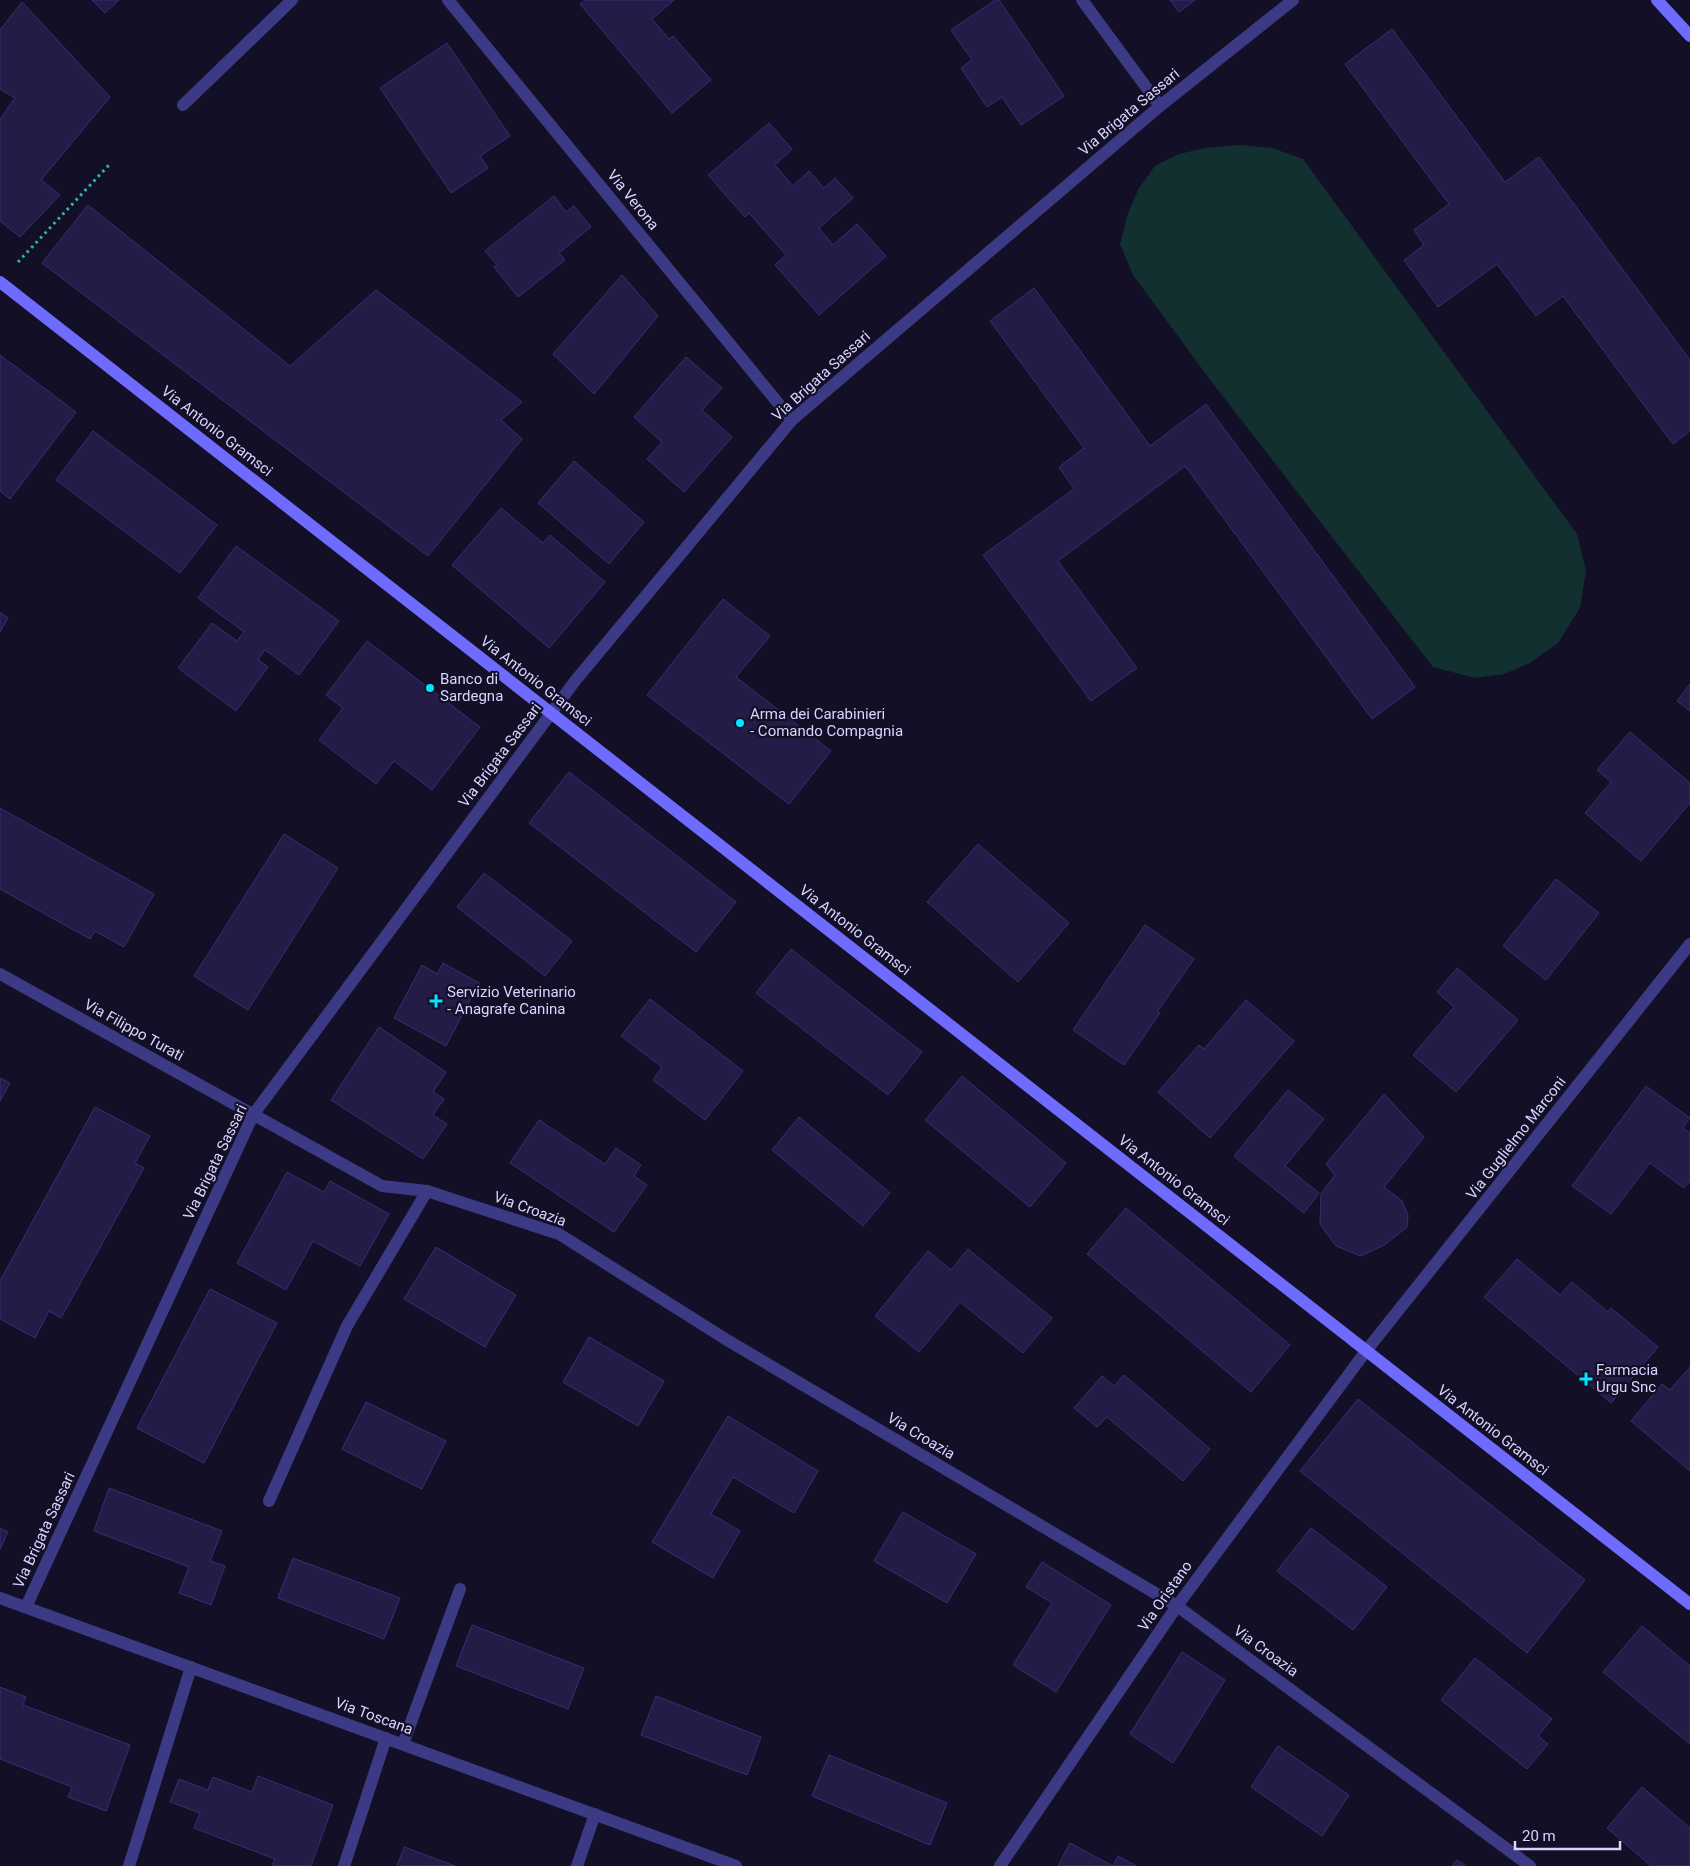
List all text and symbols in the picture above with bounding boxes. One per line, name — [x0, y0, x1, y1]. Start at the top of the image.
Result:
street label: Via Brigata Sassari — [1075, 65, 1183, 159]
street label: Via Verona — [603, 166, 663, 234]
street label: Via Brigata Sassari — [768, 327, 874, 425]
street label: Via Antonio Gramsci — [158, 382, 276, 480]
street label: Via Antonio Gramsci — [477, 632, 595, 730]
place label: Banco di Sardegna — [440, 670, 503, 705]
marker: Banco di Sardegna — [424, 682, 436, 694]
street label: Via Brigata Sassari — [455, 699, 545, 811]
place label: Arma dei Carabinieri - Comando Compagnia — [750, 705, 903, 740]
marker: Arma dei Carabinieri - Comando Compagnia — [734, 717, 746, 729]
street label: Via Antonio Gramsci — [796, 881, 914, 979]
place label: Servizio Veterinario - Anagrafe Canina — [447, 983, 576, 1018]
marker: Servizio Veterinario - Anagrafe Canina — [429, 994, 443, 1008]
street label: Via Filippo Turati — [81, 995, 187, 1065]
street label: Via Guglielmo Marconi — [1462, 1073, 1570, 1203]
street label: Via Brigata Sassari — [179, 1101, 251, 1223]
street label: Via Antonio Gramsci — [1115, 1131, 1233, 1229]
street label: Via Croazia — [491, 1188, 569, 1230]
place label: Farmacia Urgu Snc — [1596, 1361, 1658, 1396]
marker: Farmacia Urgu Snc — [1580, 1373, 1592, 1385]
street label: Via Antonio Gramsci — [1434, 1381, 1552, 1479]
street label: Via Croazia — [884, 1409, 958, 1463]
street label: Via Brigata Sassari — [9, 1469, 79, 1591]
street label: Via Oristano — [1134, 1557, 1196, 1635]
street label: Via Croazia — [1230, 1621, 1302, 1681]
street label: Via Toscana — [333, 1694, 415, 1738]
scale bar — [1515, 1818, 1620, 1850]
text: 20 m — [1522, 1827, 1556, 1845]

